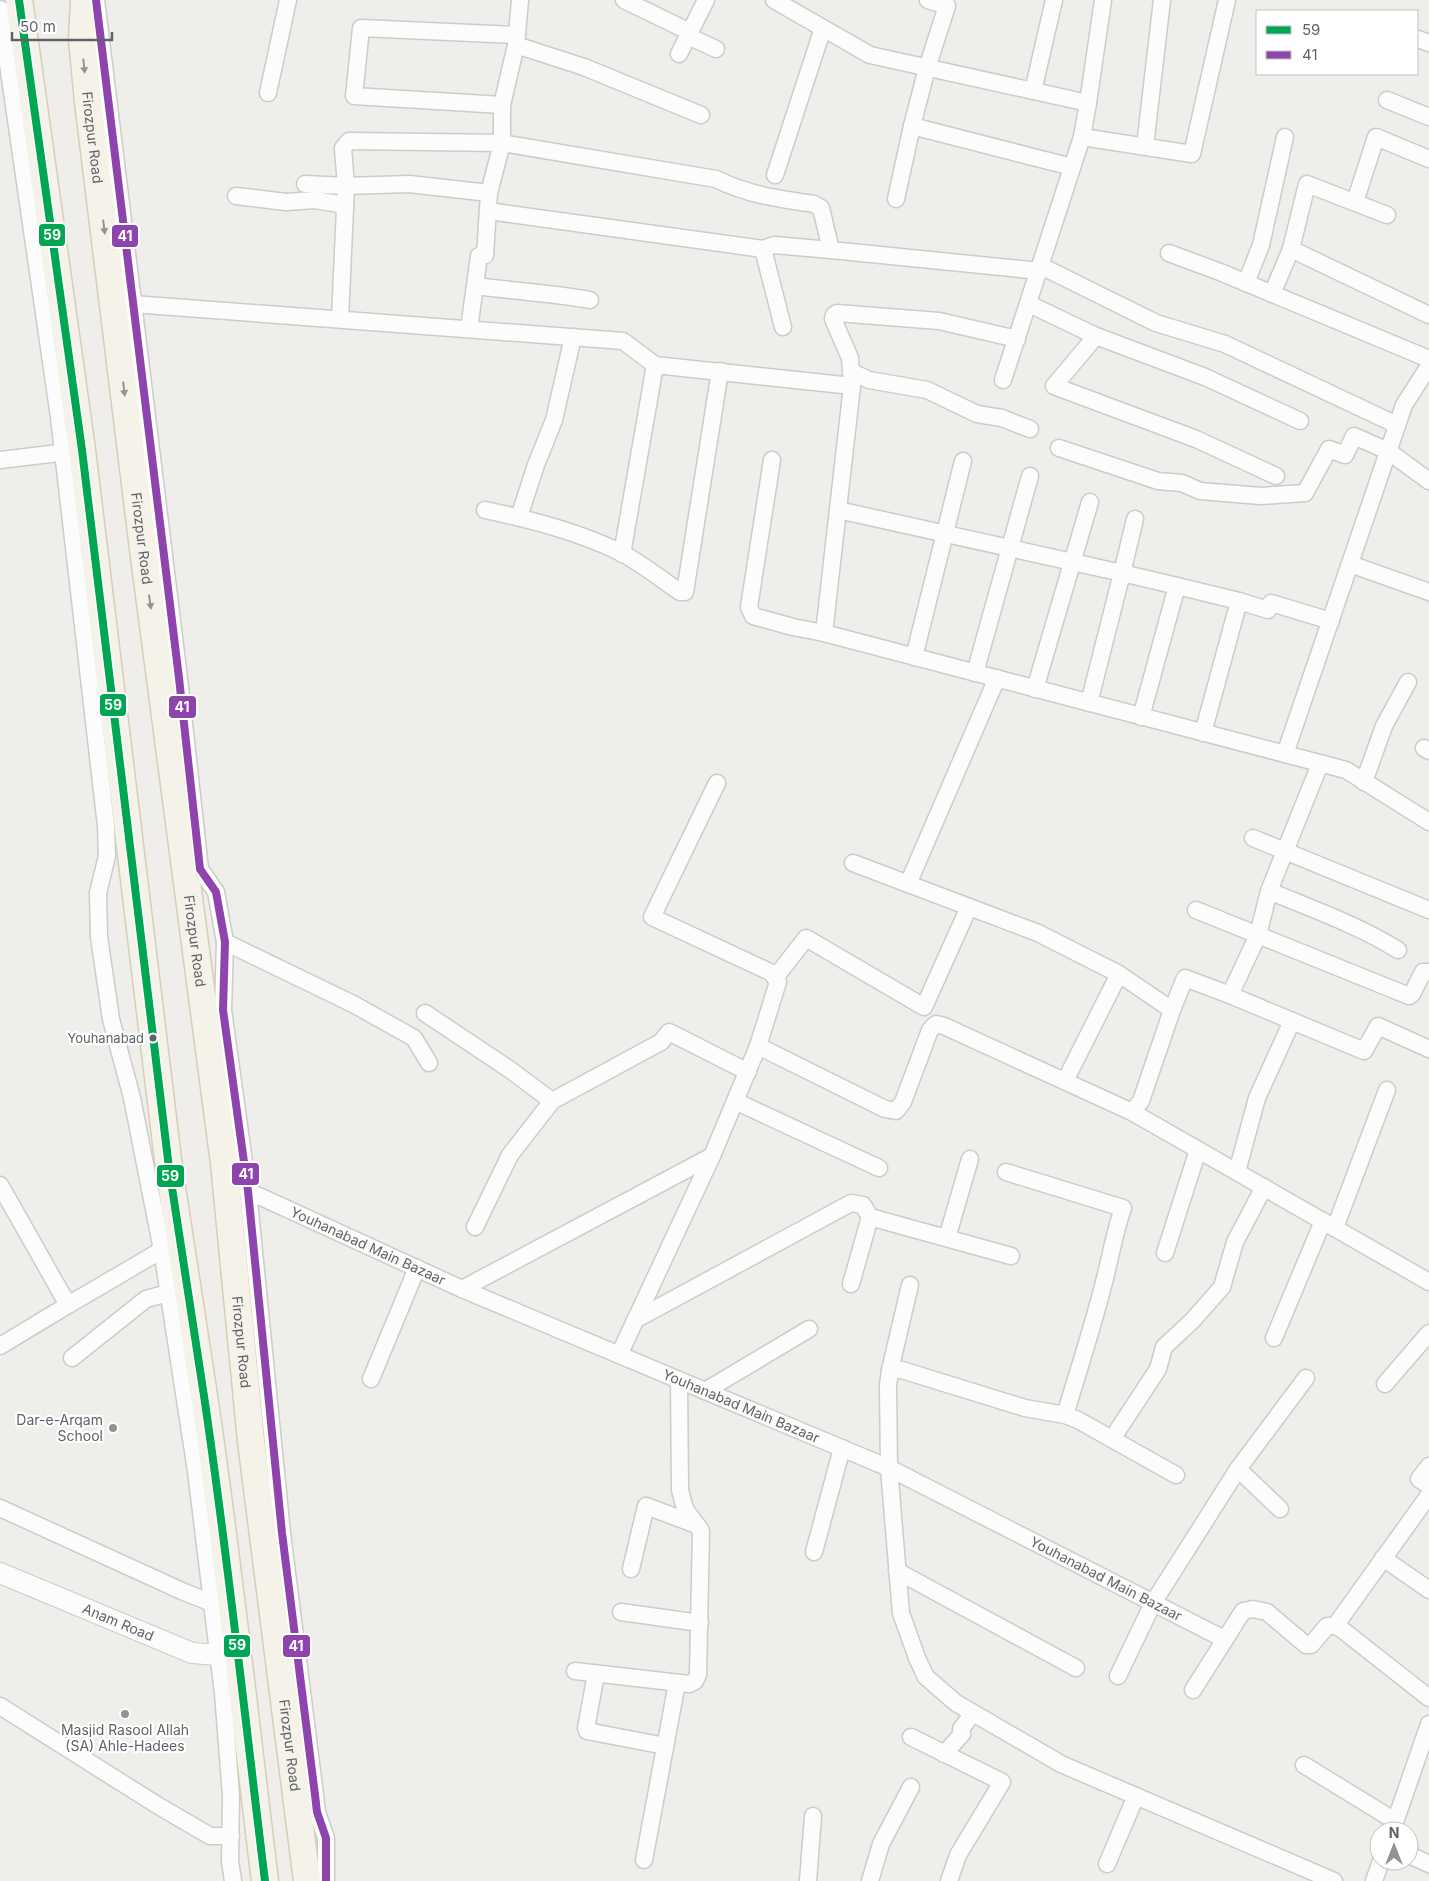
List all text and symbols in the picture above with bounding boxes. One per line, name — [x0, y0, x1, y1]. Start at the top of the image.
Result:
scale bar — [12, 10, 112, 42]
legend — [1256, 10, 1419, 75]
text: 50 m — [20, 17, 56, 36]
text: 59 — [1302, 20, 1320, 39]
text: 41 — [1302, 45, 1318, 64]
one-way arrow — [81, 58, 89, 74]
street label: Firozpur Road — [79, 91, 107, 184]
one-way arrow — [100, 220, 108, 236]
line badge: 59 — [38, 223, 66, 247]
line badge: 41 — [111, 224, 139, 248]
text: 59 — [43, 226, 61, 243]
text: 41 — [118, 227, 132, 244]
one-way arrow — [120, 381, 128, 397]
street label: Firozpur Road — [128, 491, 157, 585]
one-way arrow — [146, 594, 154, 610]
line badge: 59 — [99, 693, 127, 717]
line badge: 41 — [168, 695, 197, 719]
text: 59 — [104, 696, 122, 713]
text: 41 — [175, 698, 189, 715]
street label: Firozpur Road — [181, 894, 210, 988]
place label: Youhanabad — [67, 1030, 144, 1046]
marker: Youhanabad — [148, 1033, 158, 1043]
line badge: 41 — [231, 1162, 260, 1186]
line badge: 59 — [156, 1164, 185, 1188]
text: 41 — [239, 1165, 253, 1182]
text: 59 — [161, 1167, 179, 1184]
street label: Youhanabad Main Bazaar — [288, 1203, 448, 1288]
street label: Firozpur Road — [229, 1295, 255, 1389]
street label: Youhanabad Main Bazaar — [660, 1365, 822, 1446]
place label: Dar-e-Arqam School — [16, 1411, 103, 1444]
marker: Dar-e-Arqam School — [107, 1422, 119, 1434]
street label: Youhanabad Main Bazaar — [1027, 1532, 1185, 1624]
street label: Anam Road — [80, 1599, 157, 1644]
line badge: 59 — [223, 1634, 251, 1658]
line badge: 41 — [282, 1634, 311, 1658]
text: 59 — [228, 1636, 246, 1653]
text: 41 — [289, 1637, 303, 1654]
street label: Firozpur Road — [276, 1698, 304, 1792]
marker: Masjid Rasool Allah (SA) Ahle-Hadees — [119, 1708, 131, 1720]
place label: Masjid Rasool Allah (SA) Ahle-Hadees — [61, 1721, 189, 1754]
north arrow — [1369, 1821, 1419, 1871]
text: N — [1389, 1824, 1399, 1841]

